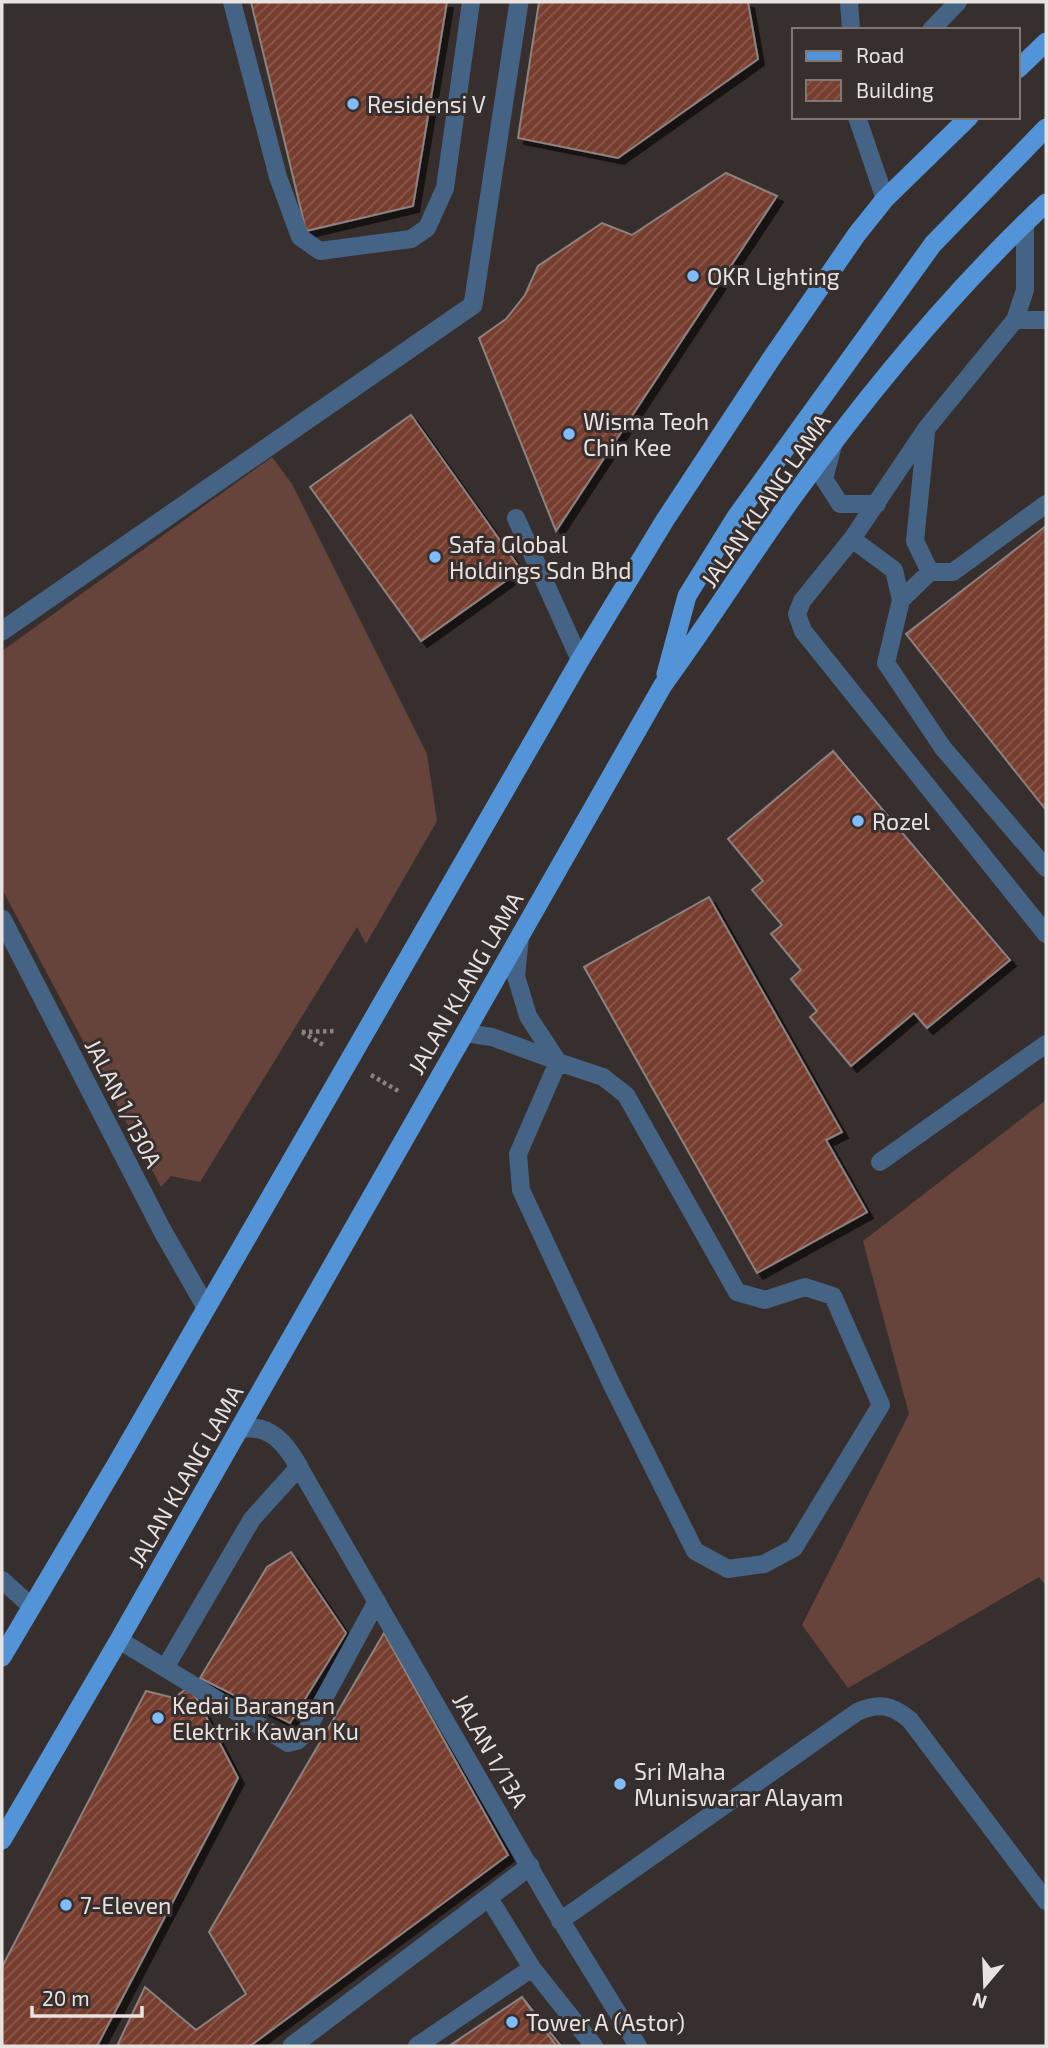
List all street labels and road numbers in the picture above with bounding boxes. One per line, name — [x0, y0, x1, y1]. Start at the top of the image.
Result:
street label: JALAN KLANG LAMA — [695, 407, 836, 592]
street label: JALAN KLANG LAMA — [401, 886, 529, 1079]
street label: JALAN 1/130A — [80, 1034, 169, 1173]
street label: JALAN KLANG LAMA — [121, 1379, 249, 1572]
street label: JALAN 1/13A — [447, 1688, 535, 1813]

